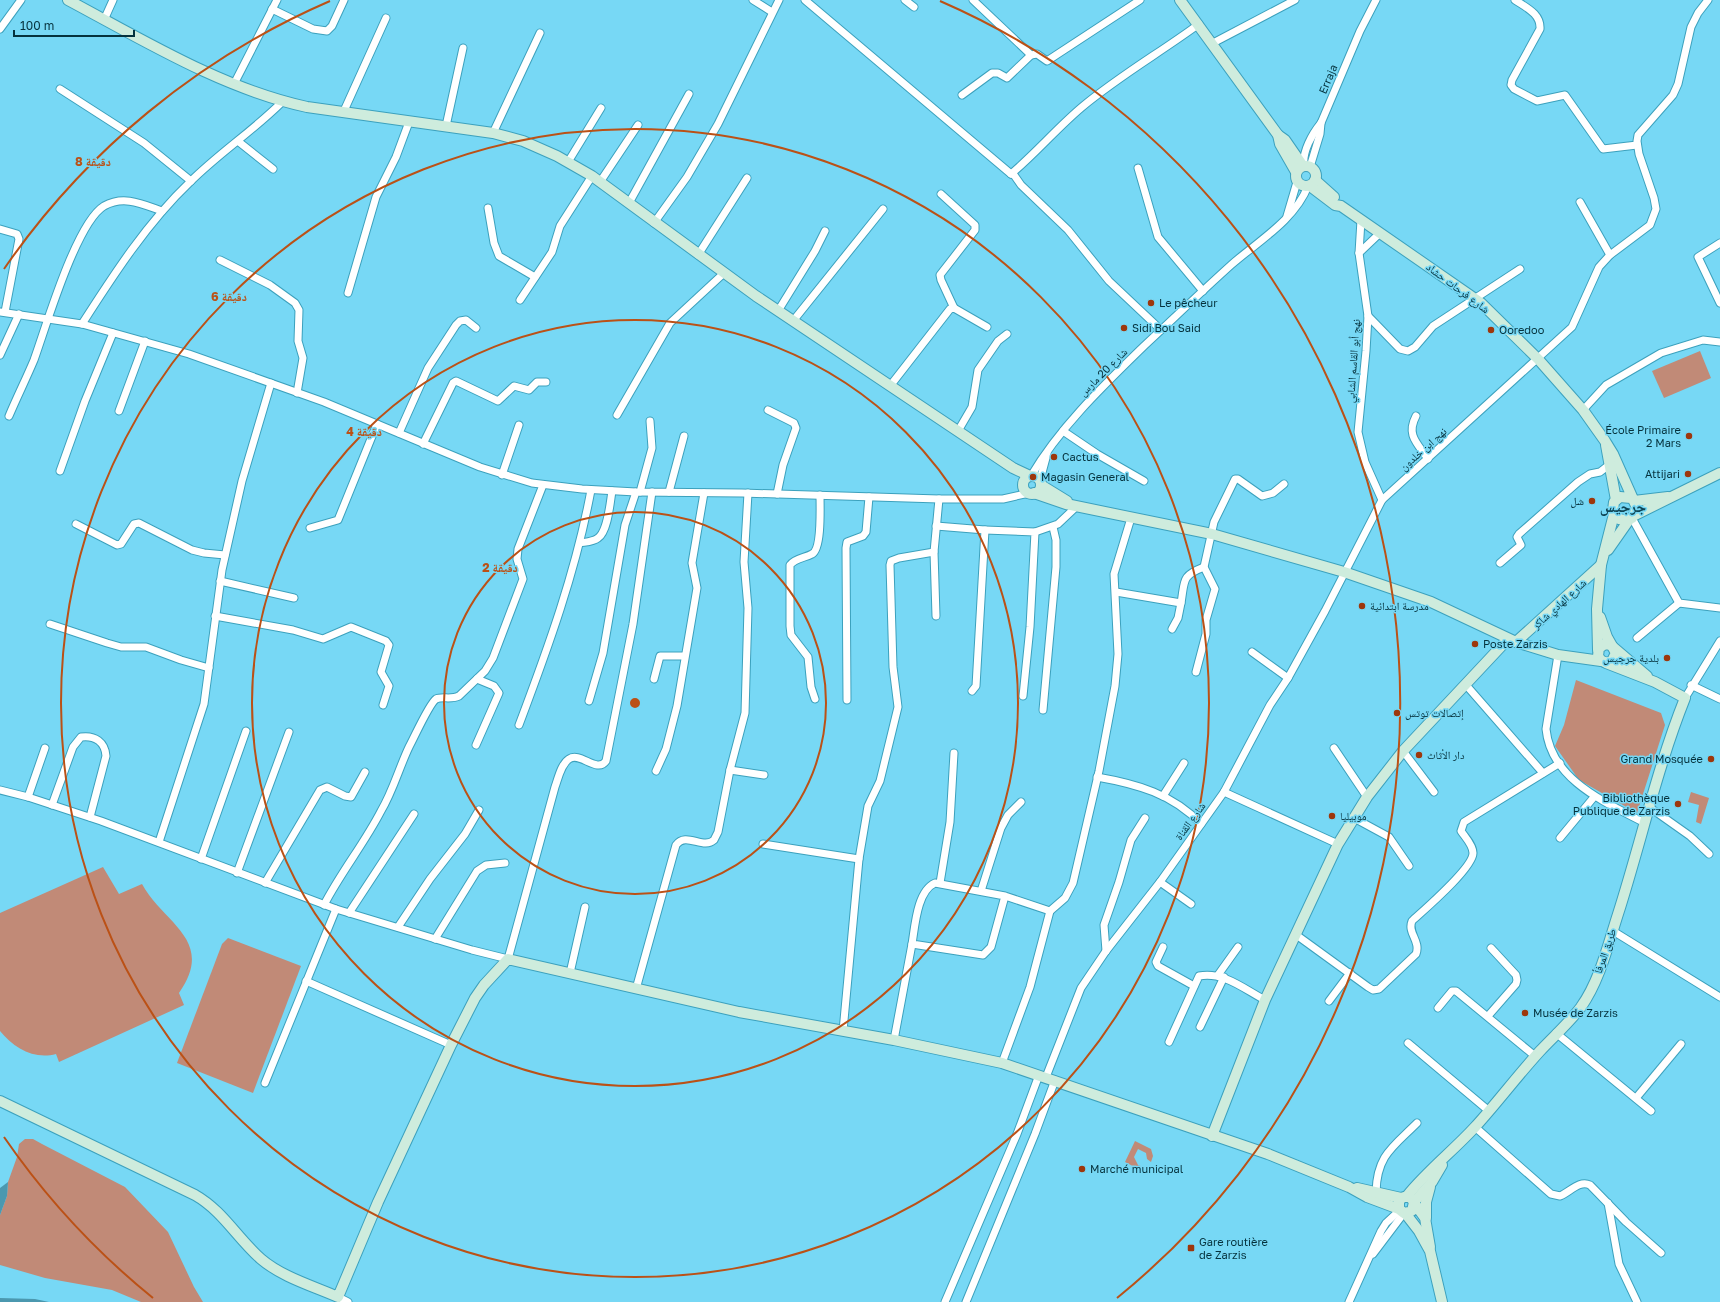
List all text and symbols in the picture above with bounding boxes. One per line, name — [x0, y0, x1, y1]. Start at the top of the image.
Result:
scale bar — [14, 12, 134, 38]
text: 100 m — [20, 18, 54, 33]
street label: Erraja — [1316, 62, 1339, 95]
text: 8 دقيقة — [75, 154, 111, 169]
street label: شارع فرحات حشاد — [1424, 260, 1492, 316]
text: 6 دقيقة — [211, 289, 247, 304]
place label: Le pêcheur — [1159, 296, 1218, 309]
marker: Le pêcheur — [1146, 298, 1156, 308]
street label: نهج أبو القاسم الشابي — [1343, 318, 1365, 404]
place label: Sidi Bou Said — [1132, 321, 1201, 334]
marker: Sidi Bou Said — [1119, 323, 1129, 333]
place label: Ooredoo — [1499, 323, 1545, 336]
marker: Ooredoo — [1486, 325, 1496, 335]
street label: شارع 20 مارس — [1076, 345, 1130, 399]
place label: École Primaire 2 Mars — [1605, 423, 1681, 449]
text: 4 دقيقة — [346, 424, 382, 439]
street label: نهج ابن خلدون — [1397, 424, 1449, 474]
marker: École Primaire 2 Mars — [1684, 431, 1694, 441]
place label: Cactus — [1062, 450, 1099, 463]
marker: Cactus — [1049, 452, 1059, 462]
place label: Attijari — [1645, 467, 1680, 480]
marker: Attijari — [1683, 469, 1693, 479]
place label: Magasin General — [1041, 470, 1130, 483]
marker: Magasin General — [1028, 472, 1038, 482]
place label: شل — [1570, 494, 1584, 508]
marker: شل — [1587, 496, 1597, 506]
district label: جرجيس — [1600, 497, 1646, 516]
text: 2 دقيقة — [482, 560, 518, 575]
street label: شارع الهادي شاكر — [1528, 576, 1590, 634]
place label: مدرسة ابتدائية — [1370, 599, 1429, 612]
marker: مدرسة ابتدائية — [1357, 601, 1367, 611]
place label: Poste Zarzis — [1483, 637, 1548, 650]
marker: Poste Zarzis — [1470, 639, 1480, 649]
place label: بلدية جرجيس — [1603, 651, 1659, 665]
marker: بلدية جرجيس — [1662, 653, 1672, 663]
centre of rings — [628, 696, 642, 710]
place label: إتصالات توتس — [1405, 706, 1464, 721]
marker: إتصالات توتس — [1392, 708, 1402, 718]
place label: دار الأثاث — [1427, 748, 1465, 761]
marker: دار الأثاث — [1414, 750, 1424, 760]
place label: Grand Mosquée — [1621, 752, 1703, 765]
marker: Grand Mosquée — [1706, 754, 1716, 764]
place label: Bibliothèque Publique de Zarzis — [1573, 791, 1670, 817]
street label: شارع القناة — [1172, 799, 1208, 843]
marker: Bibliothèque Publique de Zarzis — [1673, 799, 1683, 809]
place label: موبيليا — [1340, 809, 1367, 822]
marker: موبيليا — [1327, 811, 1337, 821]
street label: طريق المرفأ — [1591, 927, 1619, 976]
place label: Musée de Zarzis — [1533, 1006, 1618, 1019]
marker: Musée de Zarzis — [1520, 1008, 1530, 1018]
place label: Marché municipal — [1090, 1162, 1184, 1175]
marker: Marché municipal — [1077, 1164, 1087, 1174]
place label: Gare routière de Zarzis — [1199, 1235, 1268, 1261]
marker: Gare routière de Zarzis — [1186, 1243, 1196, 1253]

